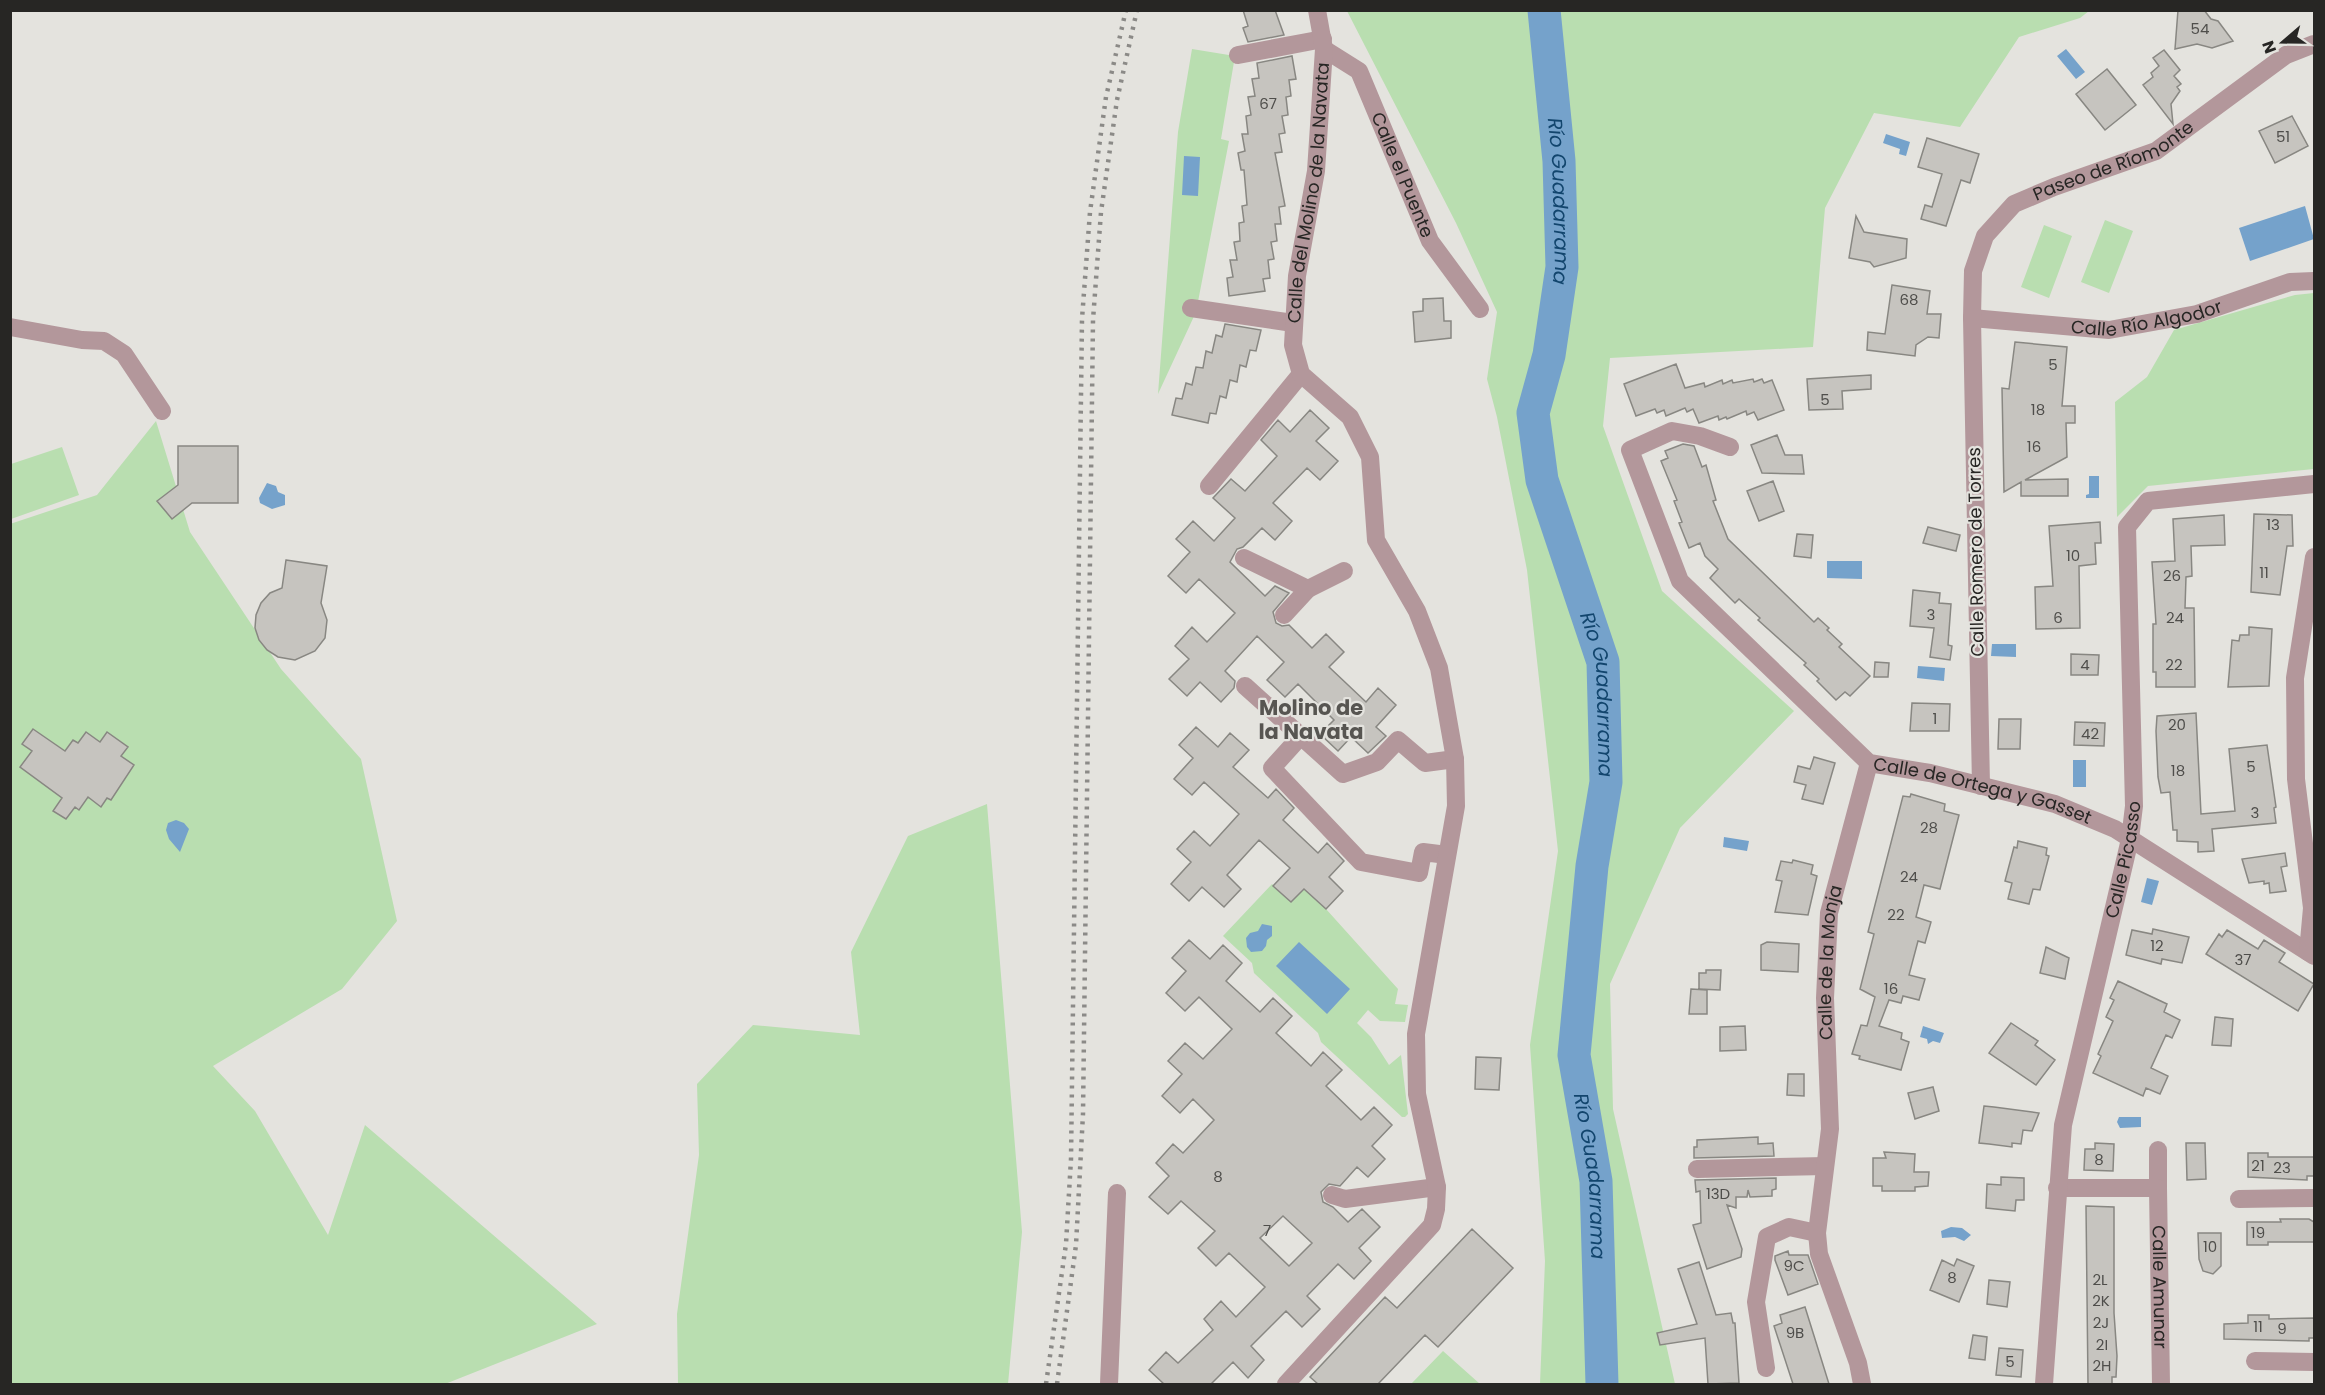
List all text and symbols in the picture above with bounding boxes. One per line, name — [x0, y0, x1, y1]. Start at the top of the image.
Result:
north arrow — [2253, 12, 2313, 72]
house number: 54 — [2191, 18, 2209, 39]
text: N — [2257, 37, 2282, 57]
street label: Calle del Molino de la Navata — [1281, 62, 1335, 324]
house number: 67 — [1259, 93, 1277, 114]
street label: Calle el Puente — [1366, 108, 1440, 241]
street label: Paseo de Ríomonte — [2029, 114, 2199, 207]
water label: Río Guadarrama — [1541, 116, 1576, 287]
house number: 51 — [2276, 126, 2290, 147]
house number: 68 — [1900, 289, 1919, 310]
street label: Calle Río Algodor — [2070, 293, 2225, 342]
house number: 5 — [2048, 354, 2058, 375]
house number: 5 — [1820, 389, 1830, 410]
house number: 18 — [2031, 399, 2045, 420]
house number: 16 — [2027, 436, 2041, 457]
street label: Calle Romero de Torres — [1961, 447, 1990, 657]
house number: 13 — [2266, 514, 2280, 535]
house number: 10 — [2066, 545, 2080, 566]
house number: 11 — [2259, 562, 2269, 583]
house number: 26 — [2163, 565, 2181, 586]
house number: 3 — [1927, 604, 1935, 625]
house number: 6 — [2053, 607, 2063, 628]
house number: 24 — [2166, 607, 2184, 628]
water label: Río Guadarrama — [1573, 608, 1620, 778]
house number: 4 — [2080, 654, 2090, 675]
house number: 22 — [2165, 654, 2183, 675]
district label: Molino de la Navata — [1258, 693, 1364, 746]
house number: 1 — [1933, 708, 1937, 729]
house number: 20 — [2168, 714, 2186, 735]
house number: 42 — [2081, 723, 2099, 744]
street label: Calle de Ortega y Gasset — [1872, 751, 2096, 830]
house number: 5 — [2246, 756, 2256, 777]
house number: 18 — [2171, 760, 2185, 781]
street label: Calle Picasso — [2099, 800, 2147, 921]
house number: 3 — [2251, 802, 2259, 823]
house number: 28 — [1920, 817, 1938, 838]
house number: 24 — [1900, 866, 1918, 887]
street label: Calle de la Monja — [1812, 882, 1848, 1040]
house number: 22 — [1887, 904, 1905, 925]
house number: 12 — [2150, 935, 2164, 956]
house number: 37 — [2234, 949, 2252, 970]
house number: 16 — [1884, 978, 1898, 999]
water label: Río Guadarrama — [1567, 1091, 1612, 1260]
house number: 8 — [2094, 1149, 2104, 1170]
house number: 21 — [2251, 1155, 2265, 1176]
house number: 23 — [2273, 1157, 2291, 1178]
house number: 8 — [1213, 1166, 1223, 1187]
house number: 13D — [1706, 1183, 1730, 1204]
house number: 7 — [1263, 1220, 1271, 1241]
house number: 19 — [2251, 1222, 2265, 1243]
street label: Calle Amunar — [2147, 1225, 2173, 1349]
house number: 10 — [2203, 1236, 2217, 1257]
house number: 9C — [1783, 1255, 1805, 1276]
house number: 8 — [1947, 1267, 1957, 1288]
house number: 2L — [2092, 1269, 2108, 1290]
house number: 2K — [2092, 1290, 2110, 1311]
house number: 2J — [2093, 1312, 2109, 1333]
house number: 11 — [2253, 1316, 2263, 1337]
house number: 9 — [2277, 1318, 2287, 1339]
house number: 9B — [1786, 1322, 1804, 1343]
house number: 2I — [2096, 1334, 2108, 1355]
house number: 5 — [2005, 1351, 2015, 1372]
house number: 2H — [2092, 1355, 2112, 1376]

